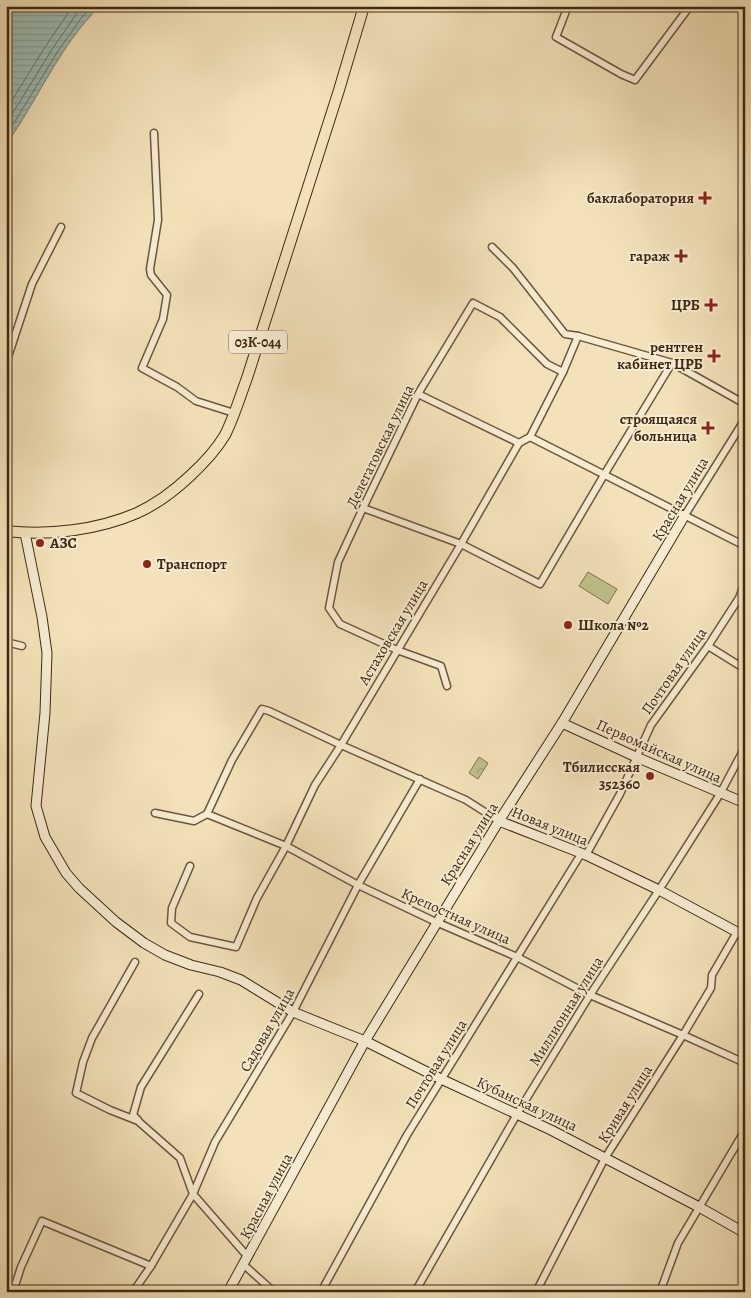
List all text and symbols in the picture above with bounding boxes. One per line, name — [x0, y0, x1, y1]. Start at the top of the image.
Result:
place label: баклаборатория — [587, 188, 694, 208]
marker: баклаборатория — [698, 191, 712, 205]
place label: гараж — [630, 246, 670, 266]
marker: гараж — [674, 249, 688, 263]
place label: ЦРБ — [671, 295, 700, 315]
marker: ЦРБ — [704, 298, 718, 312]
road number: 03К-044 — [229, 331, 287, 354]
place label: рентген кабинет ЦРБ — [617, 337, 703, 374]
marker: рентген кабинет ЦРБ — [707, 349, 721, 363]
street label: Делегатовская улица — [341, 381, 419, 511]
place label: строящаяся больница — [620, 409, 698, 446]
marker: строящаяся больница — [701, 421, 715, 435]
street label: Красная улица — [647, 453, 713, 545]
place label: АЗС — [49, 533, 77, 553]
marker: АЗС — [34, 537, 46, 549]
place label: Транспорт — [157, 554, 227, 574]
marker: Транспорт — [141, 558, 153, 570]
street label: Астаховская улица — [353, 575, 432, 689]
place label: Школа №2 — [578, 615, 650, 635]
marker: Школа №2 — [562, 619, 574, 631]
street label: Почтовая улица — [637, 623, 711, 718]
street label: Первомайская улица — [593, 714, 725, 788]
place label: Тбилисская 352360 — [563, 757, 640, 794]
marker: Тбилисская 352360 — [644, 770, 656, 782]
street label: Красная улица — [435, 798, 503, 889]
street label: Новая улица — [509, 802, 591, 851]
street label: Крепостная улица — [398, 883, 514, 949]
street label: Миллионная улица — [524, 952, 608, 1070]
street label: Садовая улица — [235, 984, 299, 1076]
street label: Почтовая улица — [401, 1015, 472, 1113]
street label: Кривая улица — [593, 1061, 657, 1147]
street label: Кубанская улица — [473, 1072, 581, 1136]
street label: Красная улица — [235, 1149, 297, 1243]

